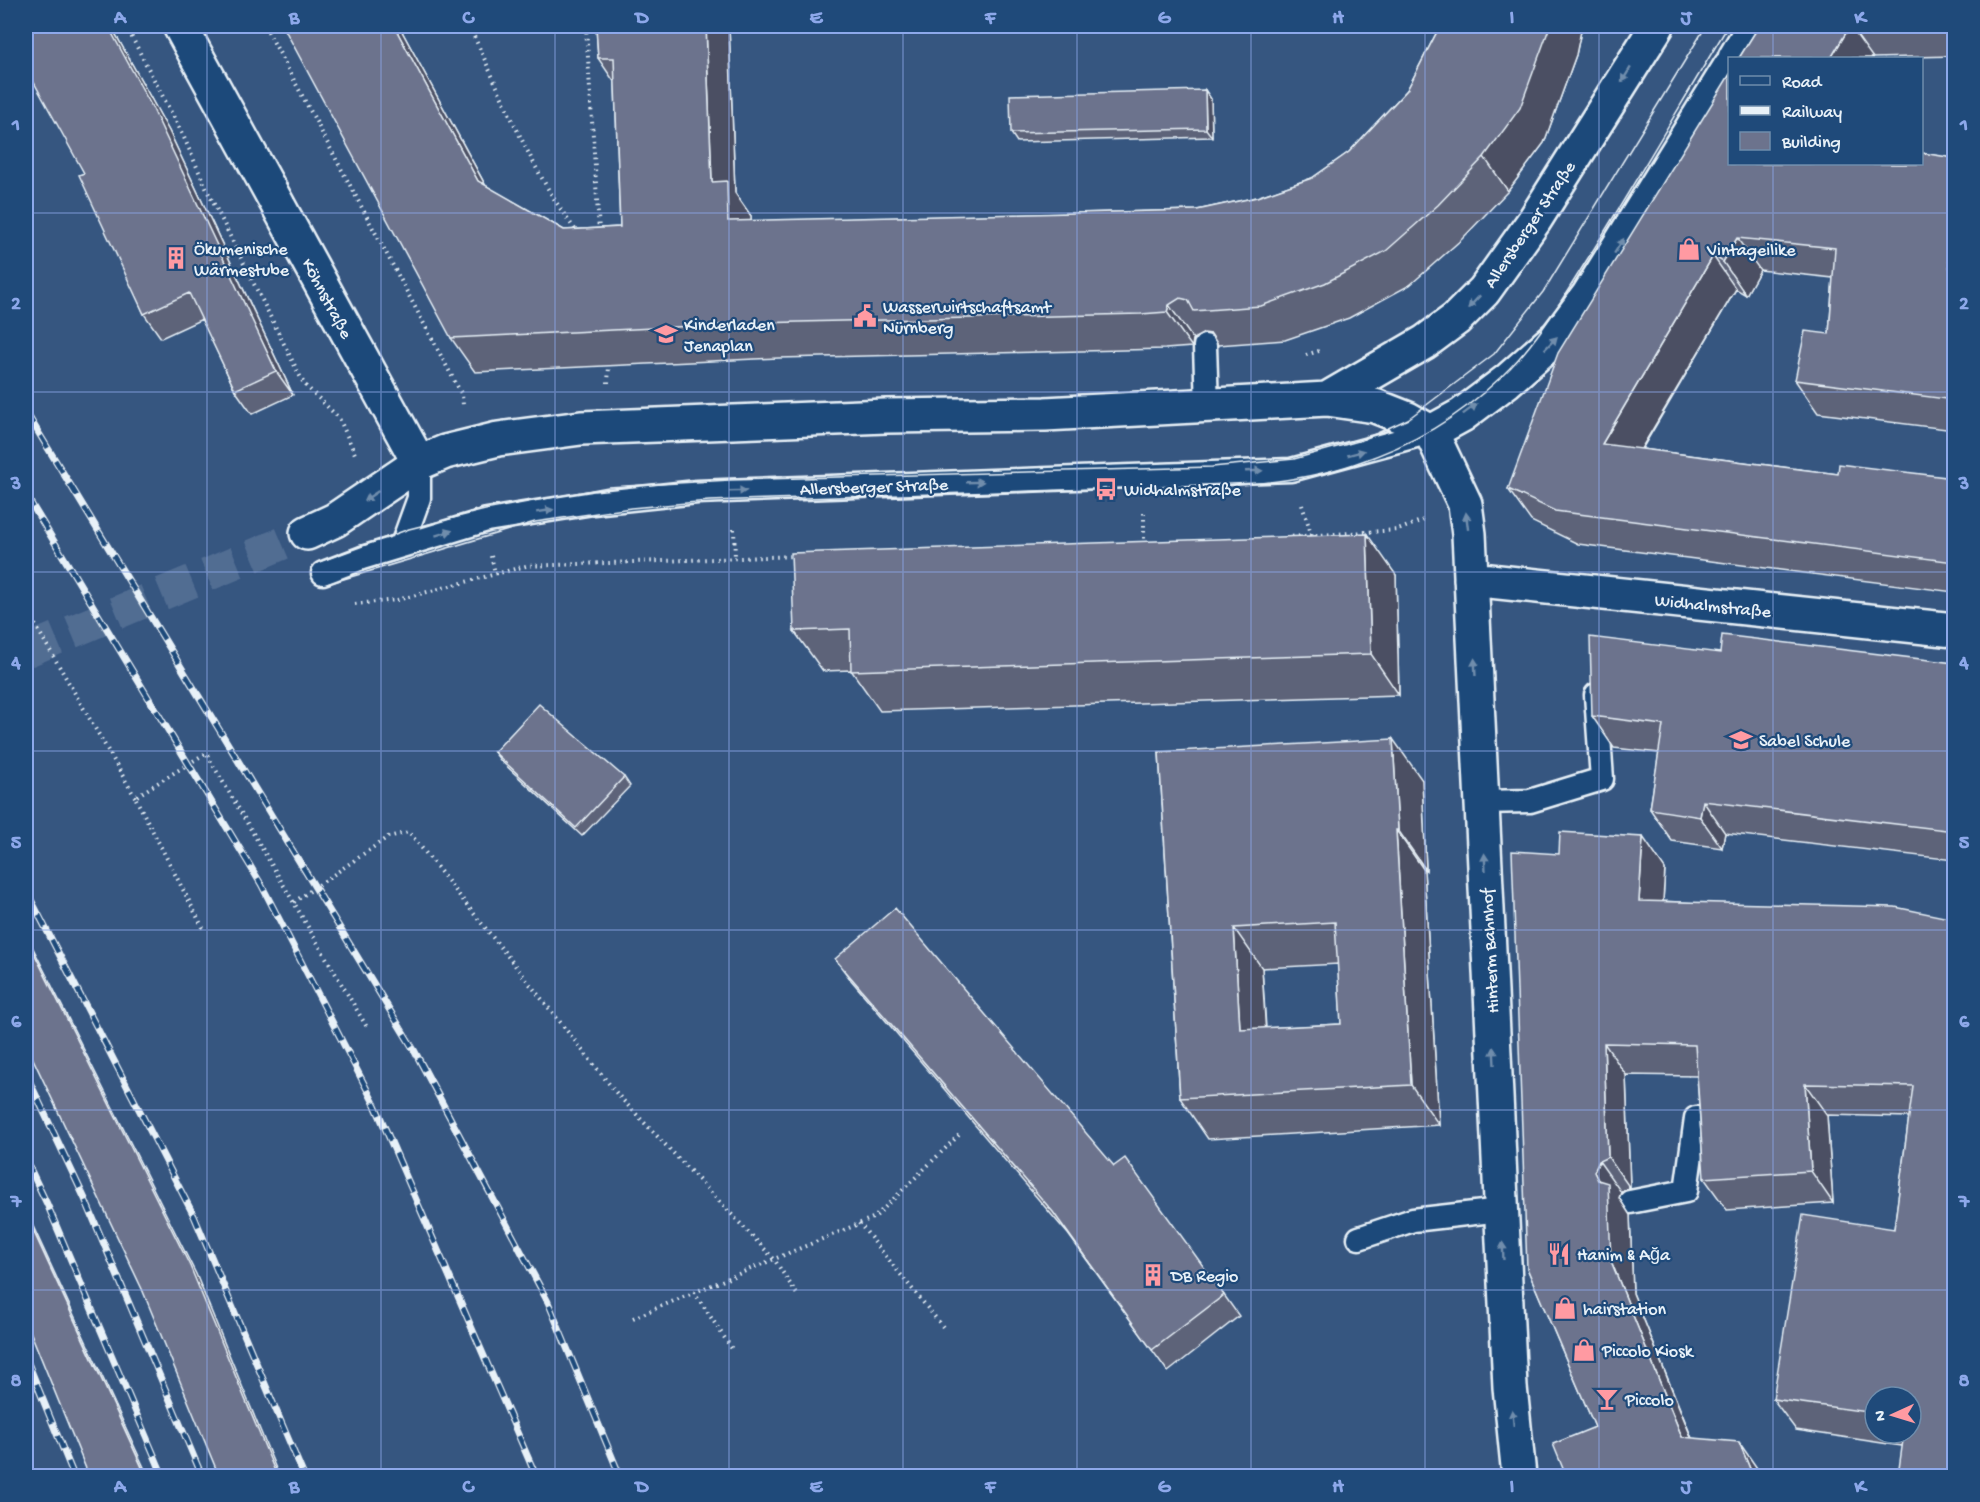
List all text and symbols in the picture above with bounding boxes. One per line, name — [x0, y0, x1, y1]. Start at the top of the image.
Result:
text: A — [113, 8, 128, 31]
text: B — [288, 8, 300, 31]
text: C — [462, 8, 476, 31]
text: D — [633, 8, 649, 31]
text: E — [810, 8, 824, 31]
text: F — [984, 8, 997, 31]
text: G — [1158, 8, 1172, 31]
text: H — [1332, 8, 1344, 31]
text: I — [1510, 8, 1515, 31]
text: J — [1680, 8, 1693, 31]
text: K — [1853, 8, 1868, 31]
legend — [1728, 57, 1923, 165]
one-way arrow — [1620, 67, 1631, 83]
text: Road — [1782, 73, 1823, 94]
text: Railway — [1782, 103, 1842, 124]
text: 1 — [11, 115, 20, 138]
text: 1 — [1959, 115, 1968, 138]
text: Building — [1781, 133, 1841, 154]
street label: Allersberger Straße — [1481, 157, 1582, 293]
shop icon: Vintageilike — [1676, 236, 1702, 262]
one-way arrow — [1614, 238, 1625, 254]
place label: Ökumenische Wärmestube — [194, 240, 290, 282]
place label: Vintageilike — [1706, 241, 1796, 262]
building icon: Ökumenische Wärmestube — [163, 245, 189, 271]
street label: Köhnstraße — [296, 255, 356, 344]
text: 2 — [11, 294, 21, 317]
one-way arrow — [1467, 294, 1481, 309]
text: 2 — [1959, 294, 1969, 317]
place label: Wasserwirtschaftsamt Nürnberg — [883, 298, 1052, 340]
public building icon: Wasserwirtschaftsamt Nürnberg — [852, 303, 878, 329]
place label: Kinderladen Jenaplan — [684, 316, 775, 358]
school or university icon: Kinderladen Jenaplan — [653, 321, 679, 347]
one-way arrow — [1544, 336, 1558, 350]
one-way arrow — [1463, 403, 1478, 415]
one-way arrow — [1347, 447, 1365, 457]
one-way arrow — [1245, 467, 1264, 476]
text: 3 — [10, 474, 21, 497]
text: 3 — [1958, 474, 1969, 497]
street label: Allersberger Straße — [800, 475, 949, 502]
bus stop icon: Widhalmstraße — [1093, 476, 1119, 502]
one-way arrow — [966, 477, 985, 486]
place label: Widhalmstraße — [1124, 481, 1241, 502]
one-way arrow — [729, 486, 748, 495]
one-way arrow — [363, 490, 379, 502]
one-way arrow — [535, 506, 554, 515]
one-way arrow — [1463, 511, 1472, 530]
one-way arrow — [435, 528, 453, 537]
street label: Widhalmstraße — [1654, 591, 1773, 624]
text: 4 — [10, 653, 21, 676]
text: 4 — [1958, 653, 1969, 676]
one-way arrow — [1471, 657, 1480, 676]
school or university icon: Sabel Schule — [1728, 727, 1754, 753]
place label: Sabel Schule — [1759, 732, 1851, 753]
text: 5 — [11, 833, 22, 856]
text: 5 — [1959, 833, 1970, 856]
one-way arrow — [1480, 852, 1489, 871]
street label: Hinterm Bahnhof — [1478, 887, 1505, 1014]
text: 6 — [11, 1012, 22, 1035]
text: 6 — [1959, 1012, 1970, 1035]
one-way arrow — [1489, 1047, 1498, 1066]
text: 7 — [10, 1192, 23, 1215]
text: 7 — [1958, 1192, 1971, 1215]
restaurant icon: Hanim & Ağa — [1546, 1241, 1572, 1267]
one-way arrow — [1498, 1242, 1507, 1261]
place label: Hanim & Ağa — [1577, 1246, 1671, 1267]
building icon: DB Regio — [1140, 1262, 1166, 1288]
place label: DB Regio — [1170, 1267, 1238, 1288]
shop icon: hairstation — [1552, 1295, 1578, 1321]
place label: hairstation — [1583, 1300, 1666, 1321]
shop icon: Piccolo Kiosk — [1571, 1337, 1597, 1363]
place label: Piccolo Kiosk — [1601, 1342, 1695, 1363]
text: 8 — [11, 1371, 22, 1394]
text: 8 — [1959, 1371, 1970, 1394]
north arrow — [1863, 1385, 1923, 1445]
bar icon: Piccolo — [1594, 1386, 1620, 1412]
place label: Piccolo — [1624, 1391, 1674, 1412]
one-way arrow — [1508, 1409, 1518, 1428]
text: N — [1872, 1409, 1891, 1422]
text: A — [113, 1477, 128, 1500]
text: B — [288, 1477, 300, 1500]
text: C — [462, 1477, 476, 1500]
text: D — [633, 1477, 649, 1500]
text: E — [810, 1477, 824, 1500]
text: F — [984, 1477, 997, 1500]
text: G — [1158, 1477, 1172, 1500]
text: H — [1332, 1477, 1344, 1500]
text: I — [1510, 1477, 1515, 1500]
text: J — [1680, 1477, 1693, 1500]
text: K — [1853, 1477, 1868, 1500]

